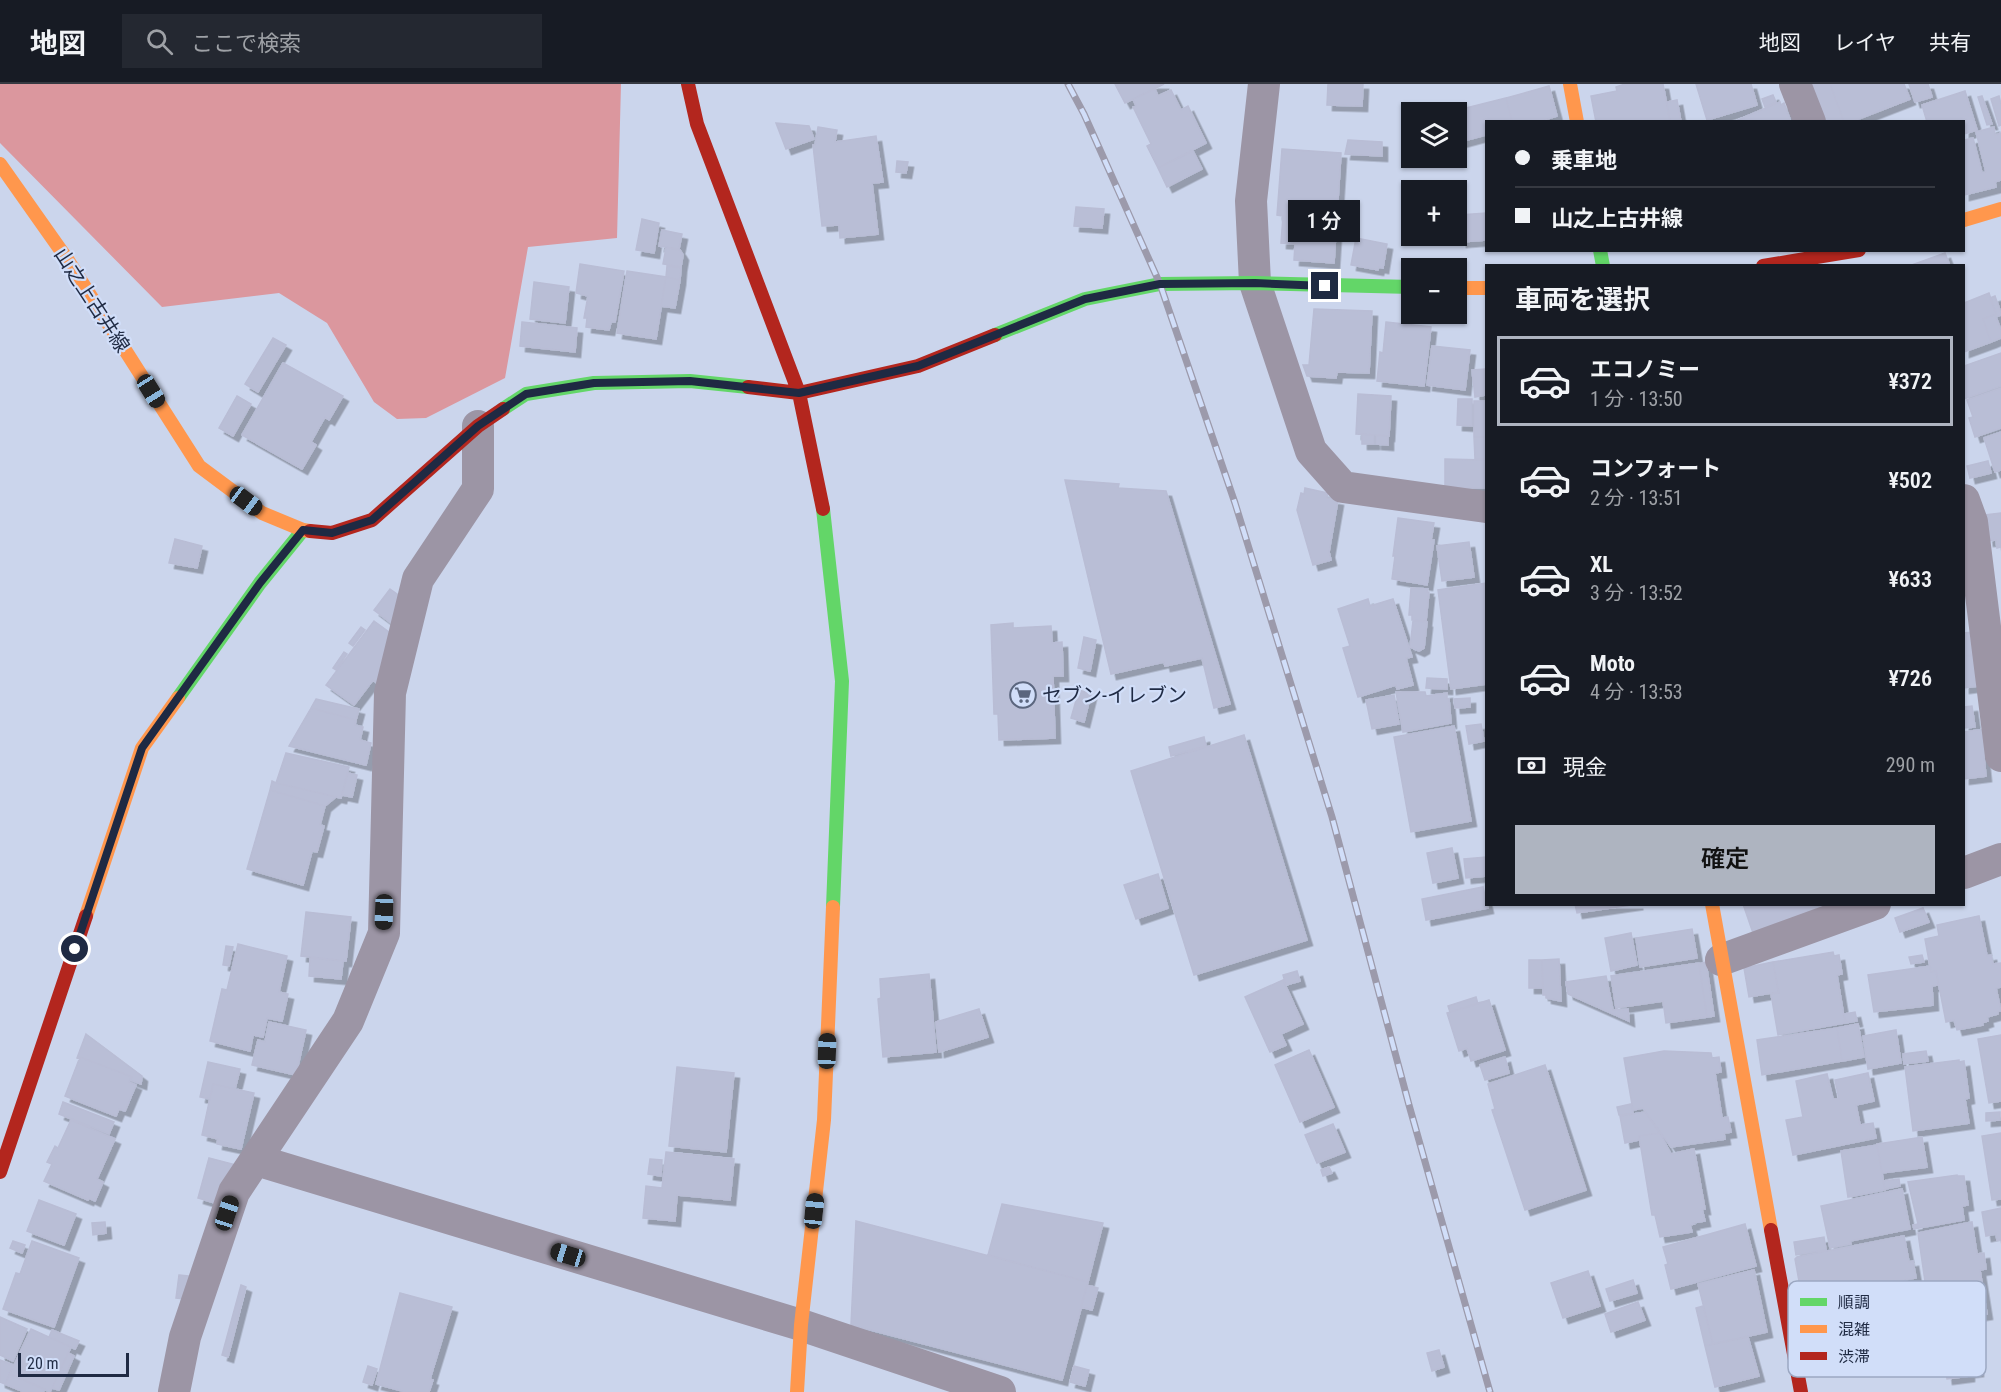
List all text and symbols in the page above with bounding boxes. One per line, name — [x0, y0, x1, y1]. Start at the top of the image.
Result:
search box — [122, 14, 542, 68]
icon: search — [143, 25, 176, 58]
text: 地図 — [30, 27, 86, 60]
text: ここで検索 — [191, 31, 301, 56]
text: 地図 — [1759, 31, 1801, 55]
text: レイヤ — [1834, 31, 1896, 55]
text: 共有 — [1929, 31, 1971, 55]
map controls — [1401, 102, 1467, 324]
button: layers — [1401, 102, 1467, 168]
text: 乗車地 — [1551, 148, 1617, 173]
button: + — [1401, 180, 1467, 246]
callout: 1 分 — [1289, 199, 1361, 241]
text: 山之上古井線 — [1551, 206, 1683, 231]
text: 1 分 — [1307, 209, 1341, 233]
street label: 山之上古井線 — [49, 243, 135, 357]
button: − — [1401, 258, 1467, 324]
route end — [1311, 272, 1338, 299]
text: 車両を選択 — [1515, 284, 1650, 316]
icon: car — [1518, 354, 1572, 408]
text: エコノミー — [1590, 357, 1700, 382]
text: ¥372 — [1888, 369, 1932, 394]
car — [134, 371, 168, 411]
text: 1 分 · 13:50 — [1590, 387, 1683, 411]
icon: car — [1518, 453, 1572, 507]
text: コンフォート — [1590, 456, 1721, 481]
text: ¥502 — [1888, 468, 1932, 493]
car — [226, 483, 266, 519]
text: 2 分 · 13:51 — [1590, 486, 1683, 510]
icon: car — [1518, 552, 1572, 606]
text: XL — [1590, 552, 1613, 577]
text: ¥633 — [1888, 567, 1932, 592]
text: 3 分 · 13:52 — [1590, 581, 1683, 605]
icon: car — [1518, 651, 1572, 705]
text: Moto — [1590, 651, 1635, 676]
text: ¥726 — [1888, 666, 1932, 691]
supermarket icon: セブン-イレブン — [1008, 680, 1038, 710]
text: 4 分 · 13:53 — [1590, 680, 1683, 704]
place label: セブン-イレブン — [1042, 683, 1187, 707]
icon: cash — [1515, 749, 1548, 782]
text: 290 m — [1886, 753, 1935, 777]
text: 現金 — [1563, 755, 1607, 780]
button: 確定 — [1515, 825, 1935, 894]
car — [374, 894, 394, 930]
route start — [61, 935, 88, 962]
car — [817, 1033, 837, 1069]
car — [803, 1192, 825, 1230]
car — [213, 1193, 241, 1233]
car — [548, 1241, 588, 1269]
legend — [1788, 1281, 1986, 1377]
text: 順調 — [1838, 1293, 1870, 1312]
text: 混雑 — [1838, 1320, 1870, 1339]
text: 渋滞 — [1838, 1347, 1870, 1366]
scale bar — [18, 1350, 129, 1378]
text: 20 m — [27, 1354, 59, 1373]

